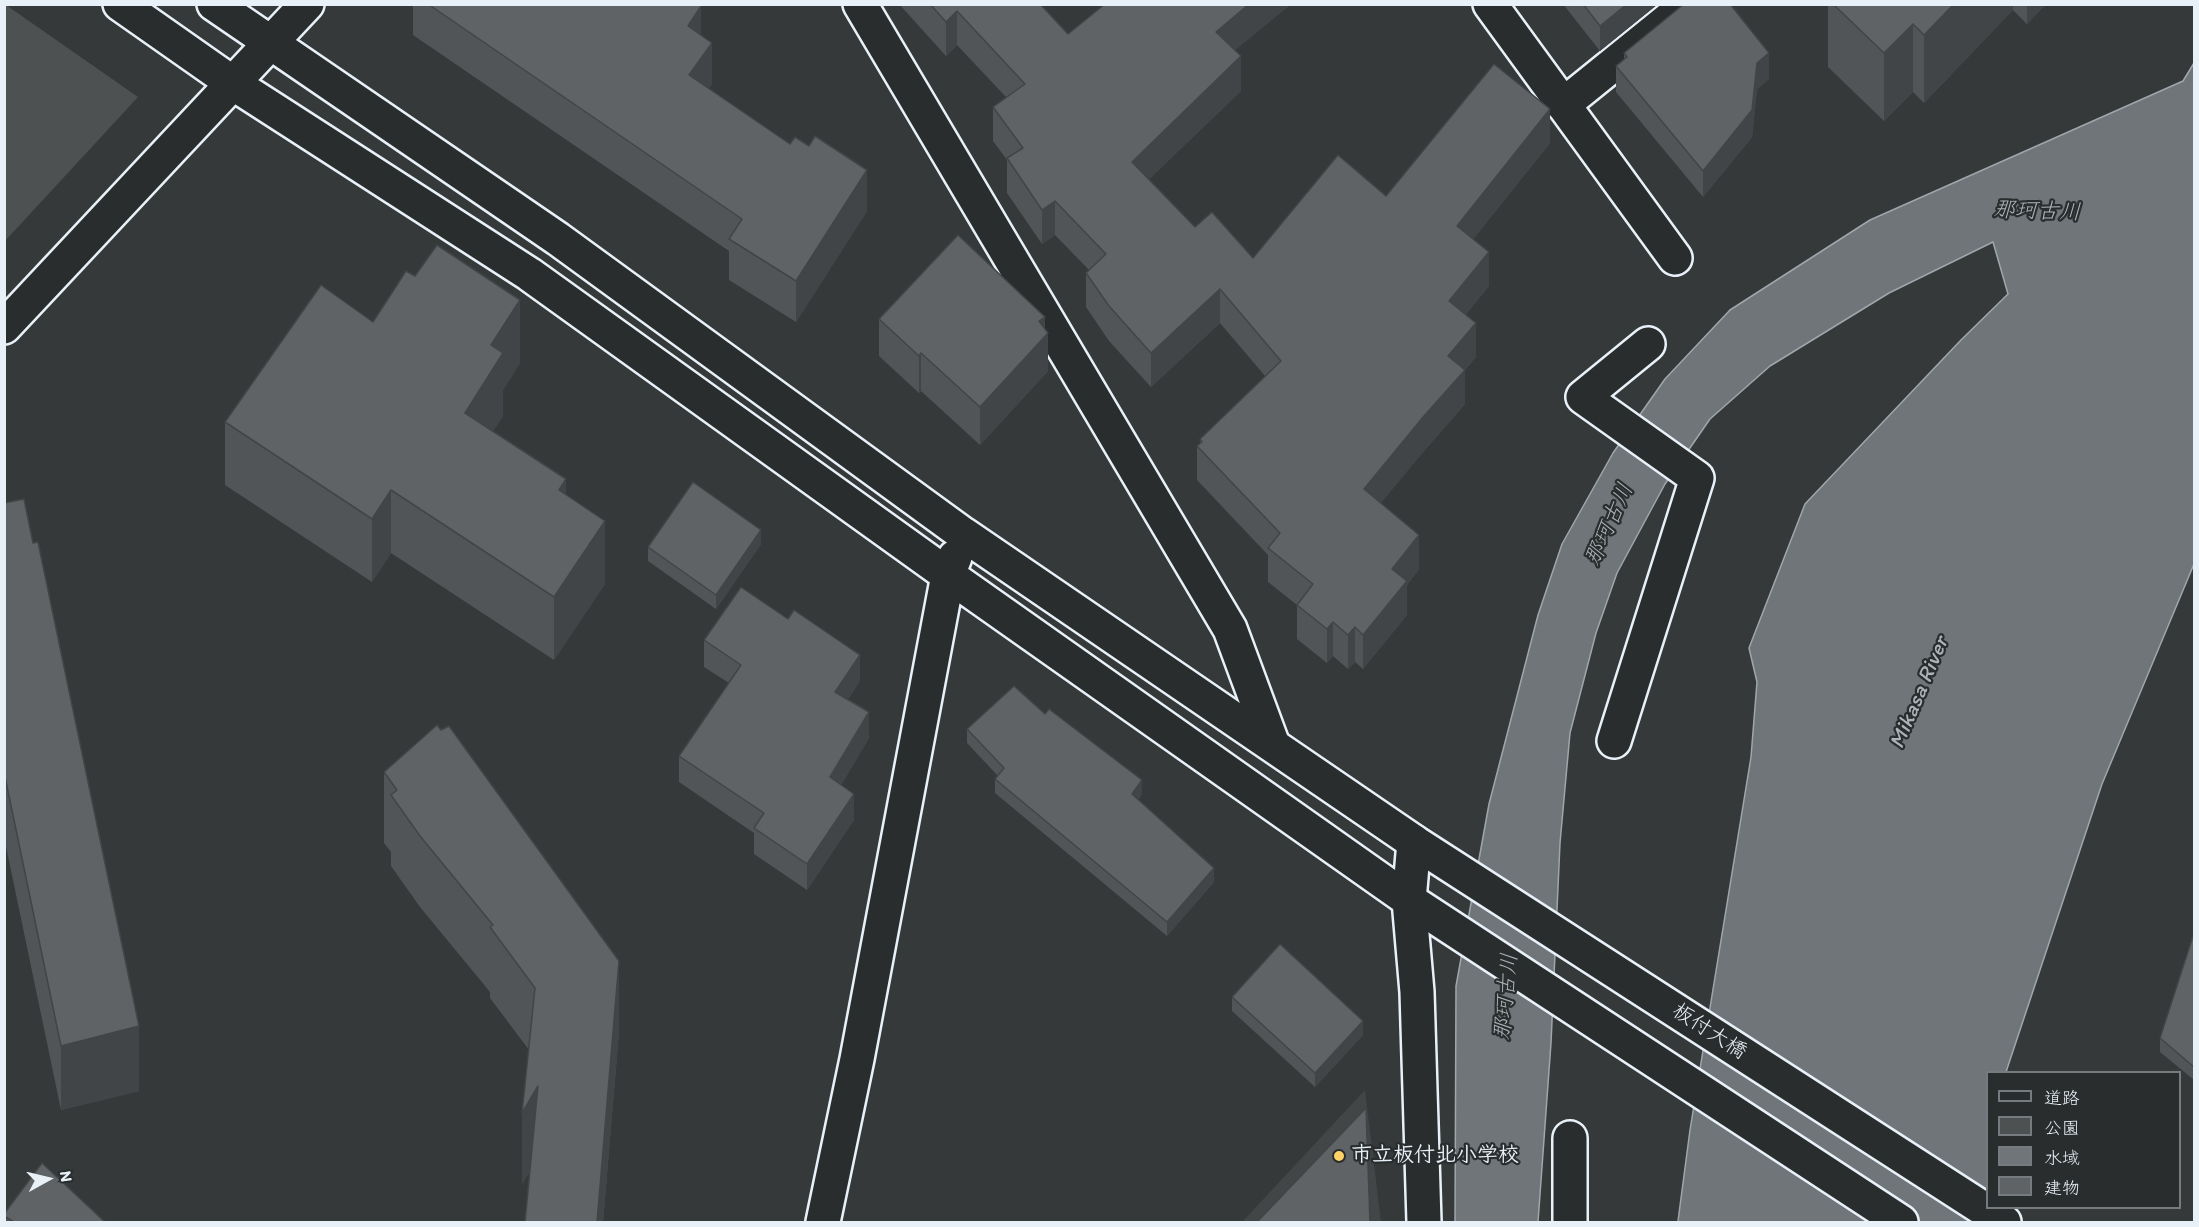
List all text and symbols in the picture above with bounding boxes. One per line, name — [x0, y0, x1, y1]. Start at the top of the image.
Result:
water label: 那珂古川 — [1993, 197, 2081, 227]
water label: 那珂古川 — [1580, 479, 1640, 571]
water label: Mikasa River — [1885, 633, 1955, 753]
water label: 那珂古川 — [1490, 952, 1524, 1042]
street label: 板付大橋 — [1667, 999, 1751, 1065]
legend — [1986, 1071, 2181, 1209]
text: 道路 — [2044, 1087, 2080, 1109]
text: 公園 — [2044, 1117, 2080, 1139]
place label: 市立板付北小学校 — [1351, 1143, 1519, 1169]
text: 水域 — [2044, 1147, 2080, 1169]
north arrow — [18, 1149, 78, 1209]
marker: 市立板付北小学校 — [1332, 1149, 1346, 1163]
text: N — [56, 1170, 76, 1183]
text: 建物 — [2044, 1177, 2080, 1199]

